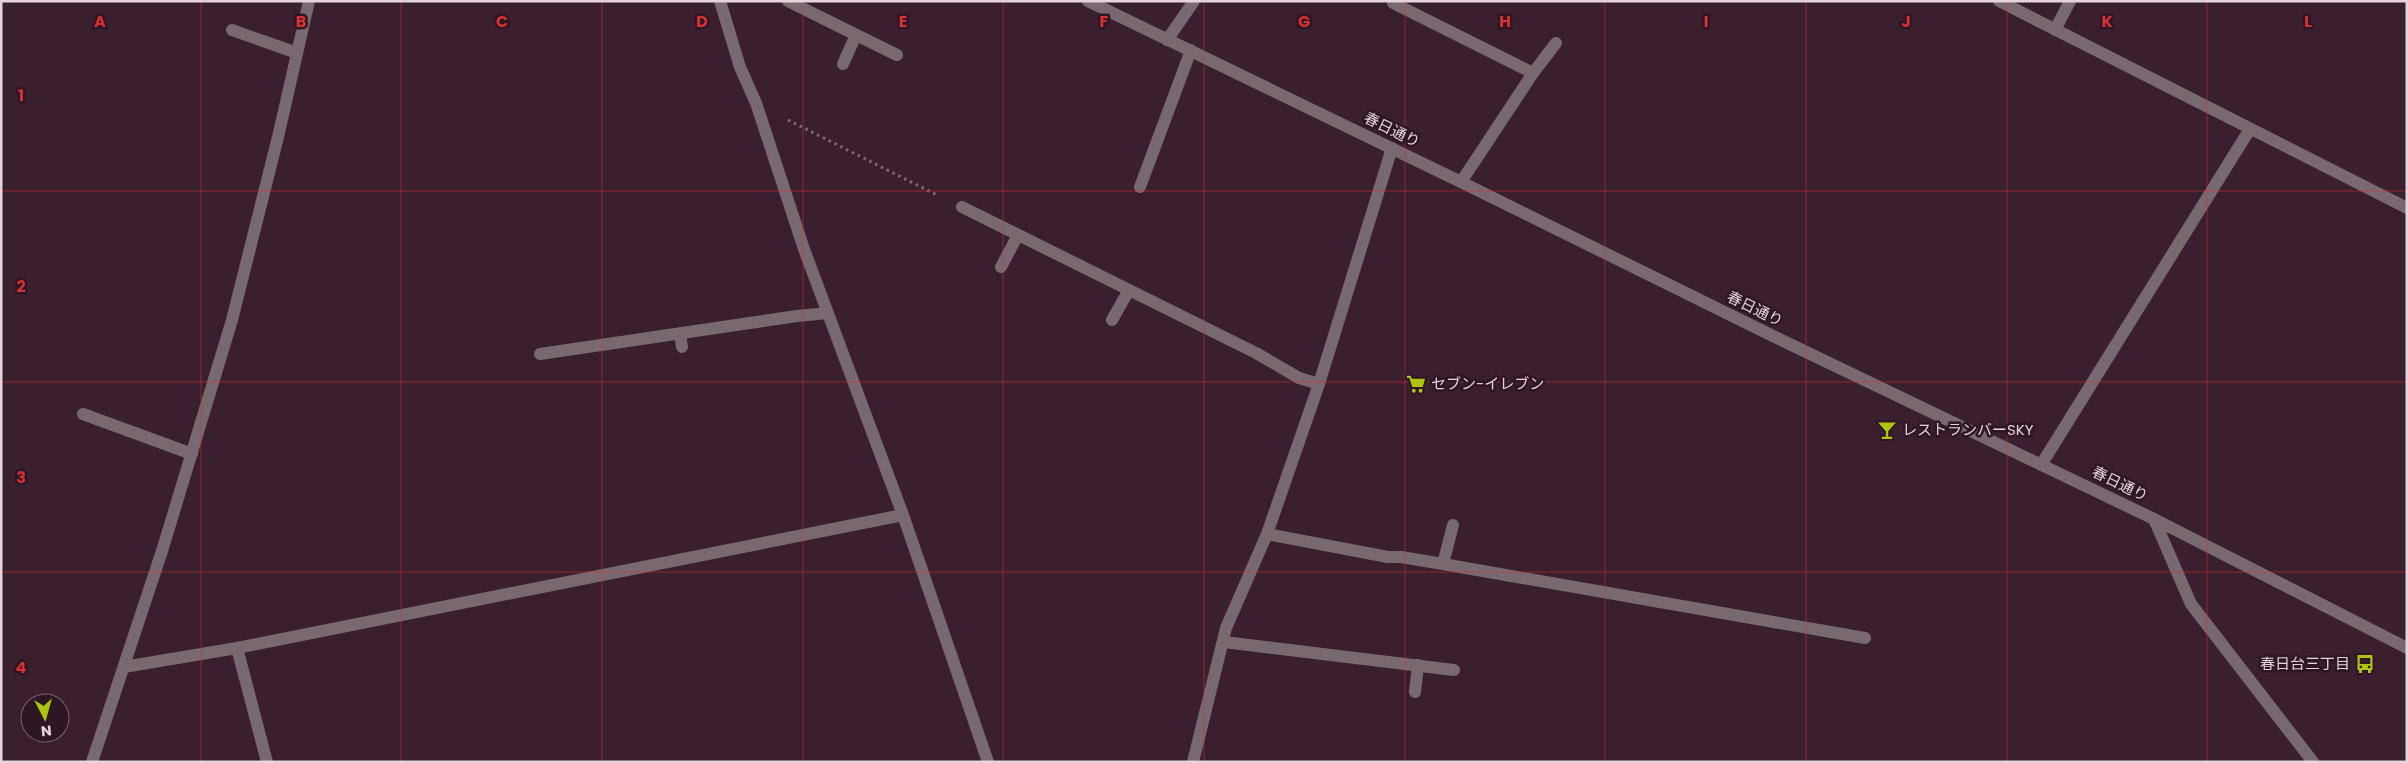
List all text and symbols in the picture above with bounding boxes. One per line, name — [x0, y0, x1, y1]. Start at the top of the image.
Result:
text: A — [94, 10, 106, 33]
text: B — [296, 10, 306, 33]
text: C — [496, 10, 508, 33]
text: D — [696, 10, 708, 33]
text: E — [899, 10, 907, 33]
text: F — [1100, 10, 1109, 33]
text: G — [1298, 10, 1310, 33]
text: H — [1499, 10, 1511, 33]
text: I — [1704, 10, 1708, 33]
text: J — [1901, 10, 1911, 33]
text: K — [2101, 10, 2113, 33]
text: L — [2304, 10, 2312, 33]
text: 1 — [18, 84, 24, 107]
street label: 春日通り — [1361, 107, 1424, 152]
text: 2 — [16, 275, 26, 298]
street label: 春日通り — [1724, 286, 1787, 331]
supermarket icon: セブン-イレブン — [1405, 373, 1427, 395]
place label: セブン-イレブン — [1431, 373, 1544, 394]
bar icon: レストランバーSKY — [1876, 419, 1898, 441]
place label: レストランバーSKY — [1902, 419, 2034, 440]
street label: 春日通り — [2089, 461, 2152, 506]
text: 3 — [16, 466, 26, 489]
place label: 春日台三丁目 — [2260, 653, 2350, 674]
bus stop icon: 春日台三丁目 — [2354, 653, 2376, 675]
text: 4 — [16, 656, 27, 679]
north arrow — [20, 693, 70, 743]
text: N — [40, 720, 53, 741]

